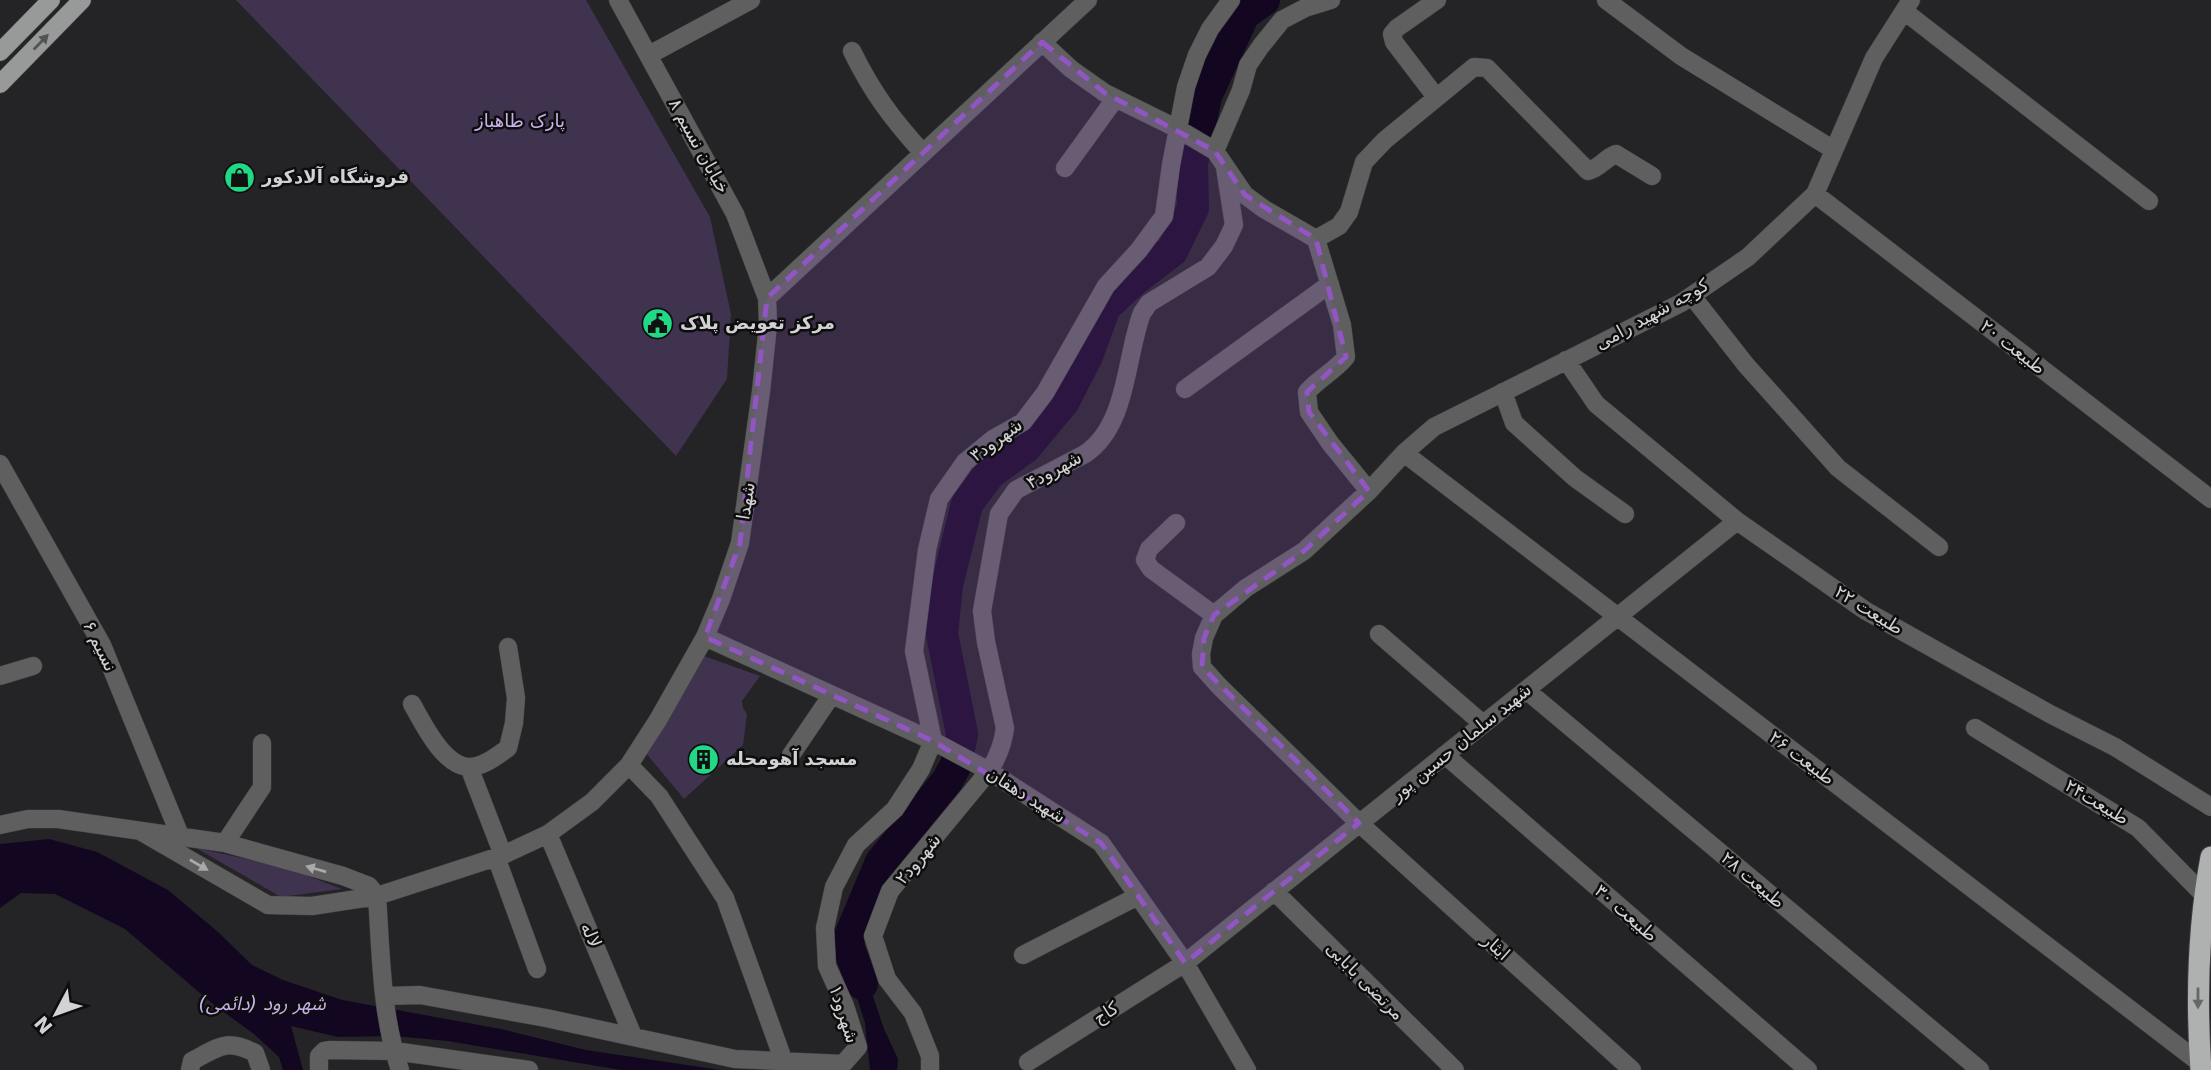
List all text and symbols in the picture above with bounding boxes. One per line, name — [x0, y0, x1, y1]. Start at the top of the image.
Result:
one-way arrow — [33, 34, 49, 51]
street label: خیابان نسیم ۸ — [664, 95, 734, 197]
park label: پارک طاهباز — [474, 110, 565, 132]
shop icon: فروشگاه آلادکور — [222, 160, 256, 194]
place label: فروشگاه آلادکور — [261, 165, 409, 188]
street label: کوچه شهید رامی — [1591, 273, 1713, 354]
public building icon: مرکز تعویض پلاک — [640, 306, 674, 340]
place label: مرکز تعویض پلاک — [680, 312, 835, 334]
street label: طبیعت ۲۰ — [1977, 315, 2050, 378]
street label: شهرود۳ — [965, 414, 1027, 466]
street label: شهرود۴ — [1022, 446, 1086, 494]
street label: شهدا — [732, 481, 760, 521]
street label: طبیعت ۲۲ — [1831, 580, 1907, 639]
street label: نسیم ۶ — [78, 617, 122, 675]
street label: شهید سلمان حسین پور — [1385, 678, 1536, 806]
street label: طبیعت ۲۶ — [1765, 726, 1839, 789]
building icon: مسجد آهومحله — [686, 742, 720, 776]
place label: مسجد آهومحله — [726, 747, 857, 770]
street label: شهید دهقان — [982, 762, 1070, 828]
street label: طبیعت۲۴ — [2061, 774, 2133, 829]
street label: شهرود۲ — [890, 829, 946, 889]
street label: طبیعت ۲۸ — [1717, 847, 1789, 912]
one-way arrow — [189, 859, 208, 871]
one-way arrow — [306, 863, 327, 873]
street label: طبیعت ۳۰ — [1591, 880, 1662, 946]
street label: لاله — [577, 919, 606, 951]
street label: ایثار — [1478, 928, 1514, 964]
street label: مرتضی بابایی — [1321, 937, 1409, 1025]
north arrow — [21, 979, 91, 1049]
street label: شهرود۱ — [824, 982, 864, 1046]
one-way arrow — [2192, 987, 2204, 1009]
water label: شهر رود (دائمی) — [198, 992, 327, 1015]
street label: کاج — [1089, 997, 1123, 1029]
text: N — [30, 1012, 57, 1038]

